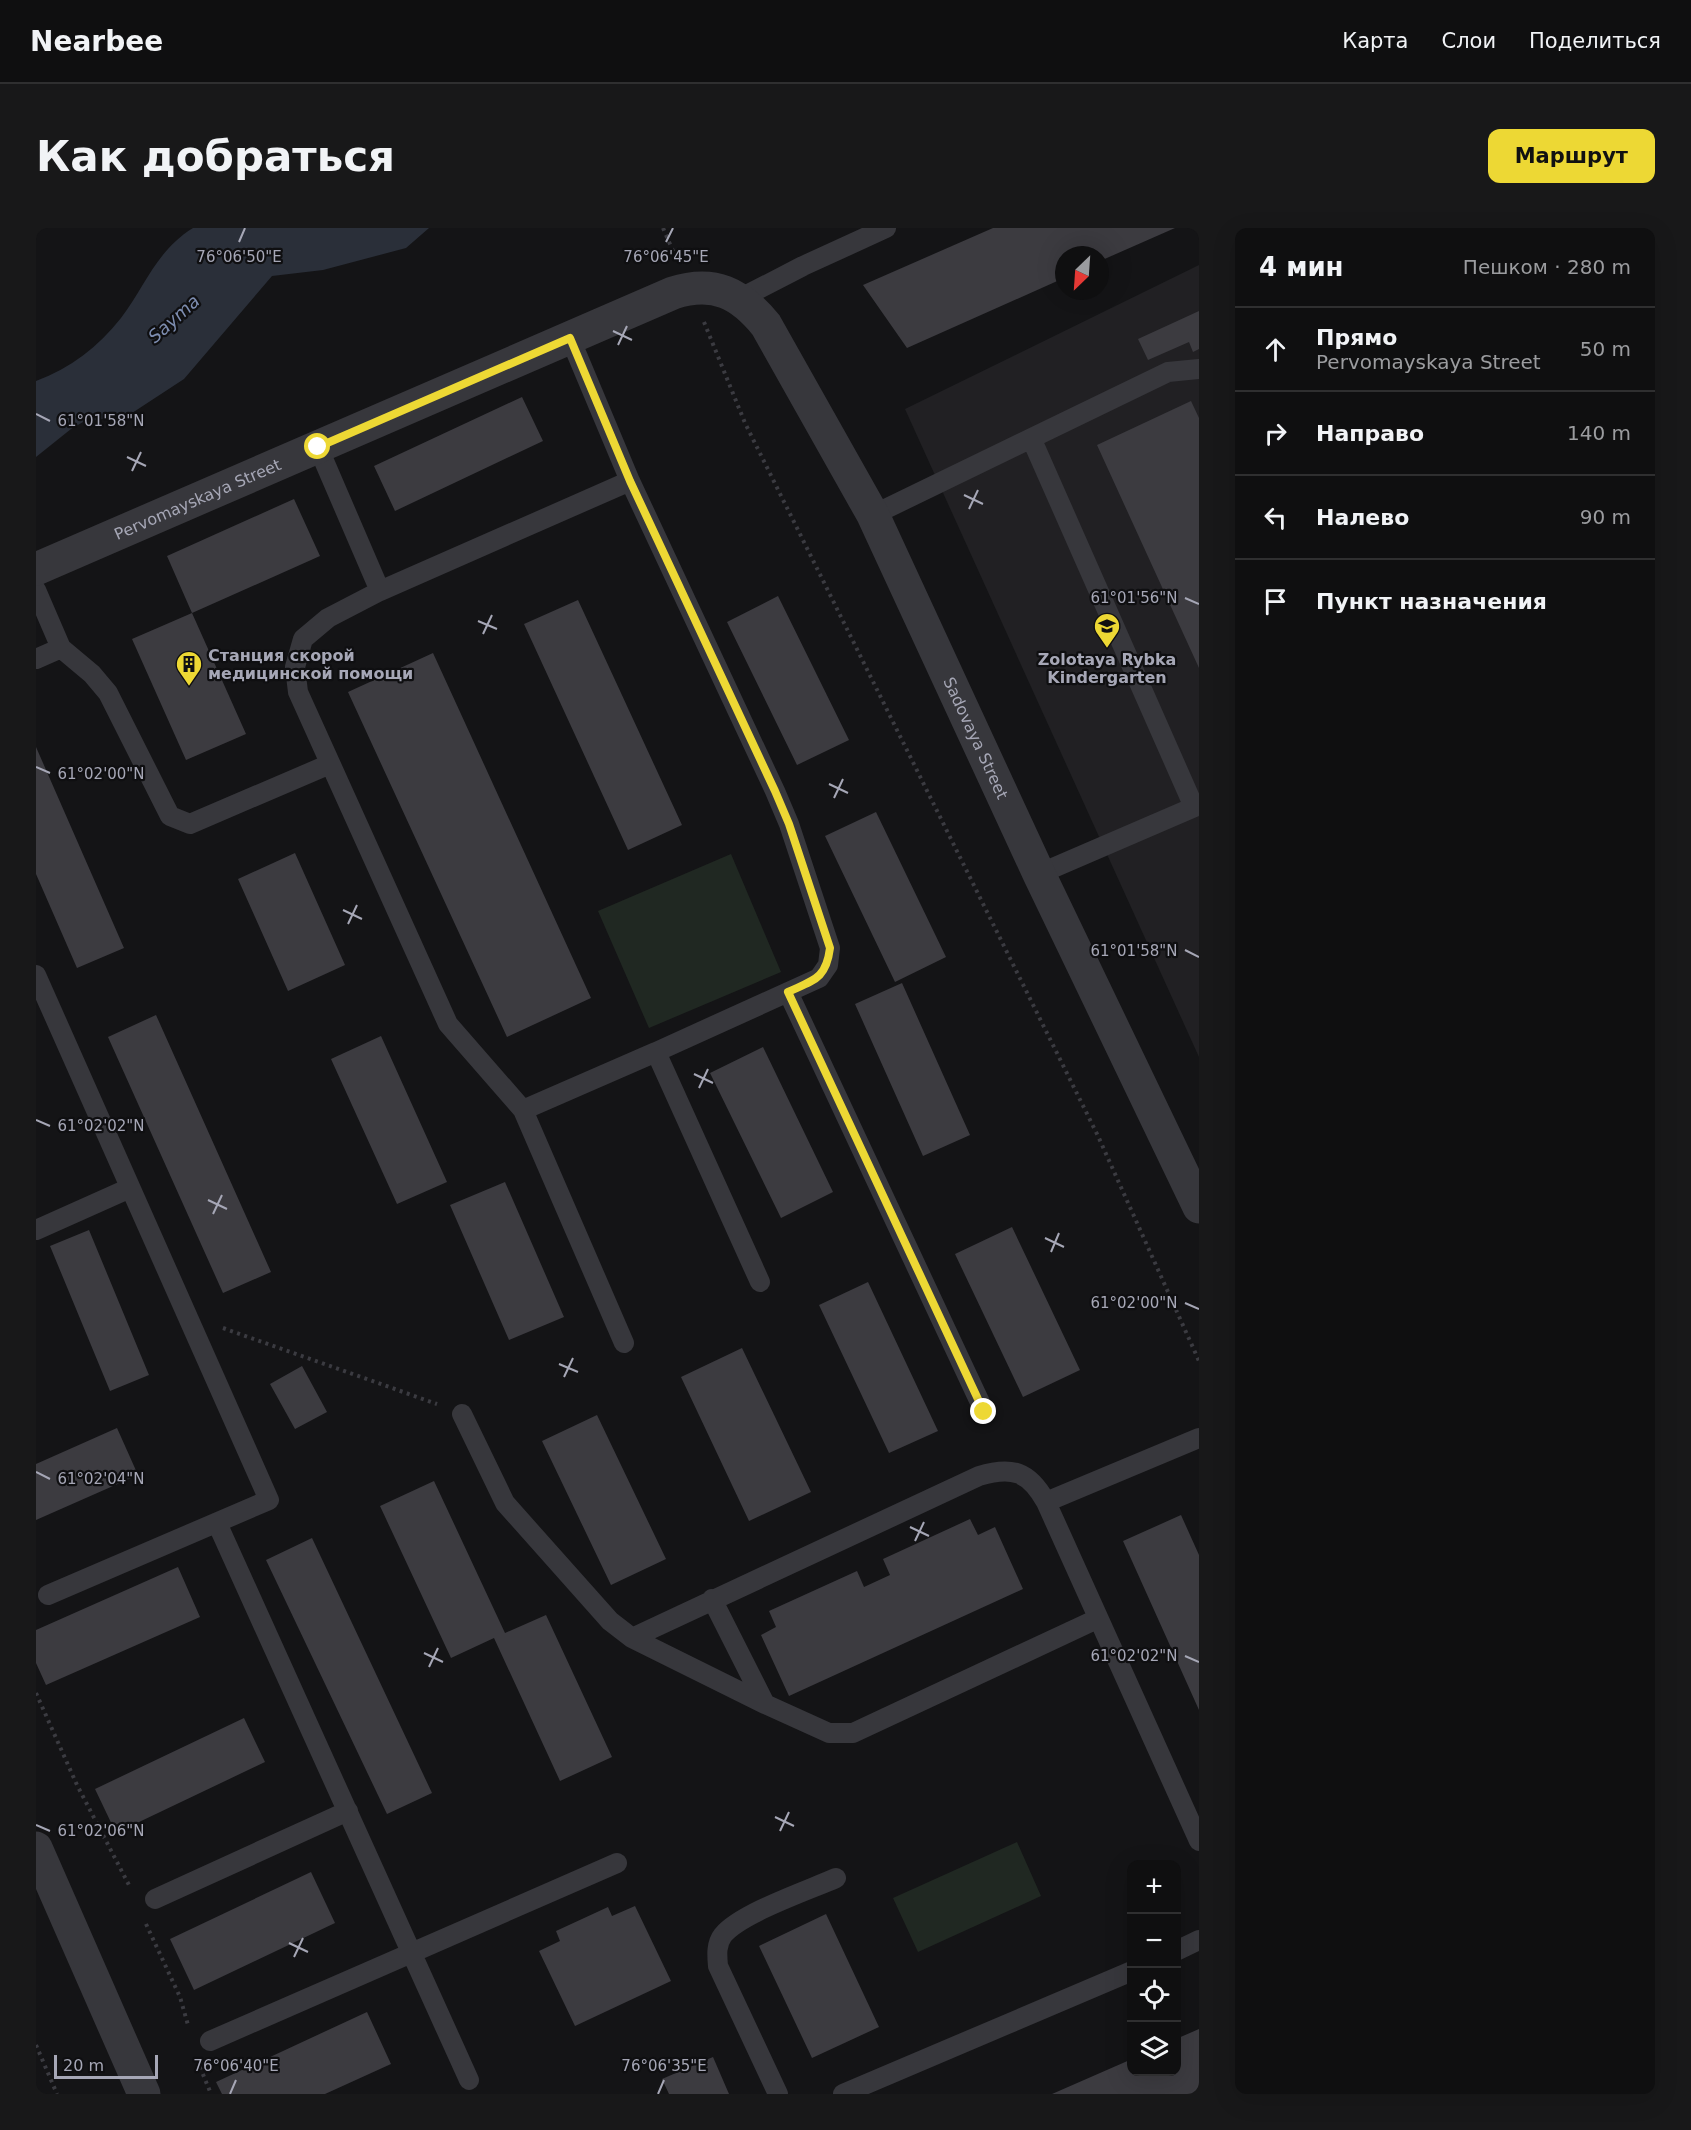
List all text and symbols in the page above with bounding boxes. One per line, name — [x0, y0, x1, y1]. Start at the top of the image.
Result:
text: Nearbee — [30, 25, 163, 58]
text: Карта — [1342, 29, 1408, 53]
text: Слои — [1441, 29, 1496, 53]
text: Поделиться — [1529, 29, 1661, 53]
button: Маршрут — [1488, 129, 1655, 183]
text: Как добраться — [36, 132, 395, 181]
north arrow — [1055, 246, 1109, 300]
text: 76°06'50"E — [196, 248, 282, 266]
text: 76°06'45"E — [623, 248, 709, 266]
text: 4 мин — [1259, 252, 1344, 282]
text: Пешком · 280 m — [1463, 255, 1631, 279]
water label: Sayma — [144, 290, 204, 347]
text: Прямо — [1316, 325, 1397, 350]
icon: ahead — [1259, 333, 1292, 366]
text: 50 m — [1580, 337, 1631, 361]
text: Pervomayskaya Street — [1316, 350, 1541, 374]
text: 61°01'58"N — [57, 412, 145, 430]
icon: right — [1259, 417, 1292, 450]
text: Направо — [1316, 421, 1424, 446]
text: 140 m — [1567, 421, 1631, 445]
route start — [304, 433, 330, 459]
street label: Pervomayskaya Street — [111, 455, 284, 544]
icon: left — [1259, 501, 1292, 534]
text: Налево — [1316, 505, 1409, 530]
text: 90 m — [1580, 505, 1631, 529]
icon: arrive — [1259, 585, 1292, 618]
text: 61°01'56"N — [1090, 589, 1178, 607]
text: Пункт назначения — [1316, 589, 1547, 614]
school or university icon: Zolotaya Rybka Kindergarten — [1092, 611, 1122, 649]
place label: Станция скорой медицинской помощи — [208, 646, 413, 683]
building icon: Станция скорой медицинской помощи — [174, 649, 204, 687]
place label: Zolotaya Rybka Kindergarten — [1038, 650, 1176, 687]
street label: Sadovaya Street — [939, 674, 1012, 802]
text: 61°02'00"N — [57, 765, 145, 783]
text: 61°01'58"N — [1090, 942, 1178, 960]
text: 61°02'02"N — [57, 1117, 145, 1135]
text: 61°02'00"N — [1090, 1294, 1178, 1312]
route end — [970, 1398, 996, 1424]
text: 61°02'04"N — [57, 1470, 145, 1488]
text: 61°02'02"N — [1090, 1647, 1178, 1665]
text: 61°02'06"N — [57, 1822, 145, 1840]
map controls — [1127, 1860, 1181, 2076]
button: + — [1127, 1860, 1181, 1914]
button: − — [1127, 1914, 1181, 1968]
button: locate — [1127, 1968, 1181, 2022]
button: layers — [1127, 2022, 1181, 2076]
scale bar — [54, 2052, 158, 2080]
text: 20 m — [63, 2056, 104, 2075]
text: 76°06'40"E — [193, 2057, 279, 2075]
text: 76°06'35"E — [621, 2057, 707, 2075]

